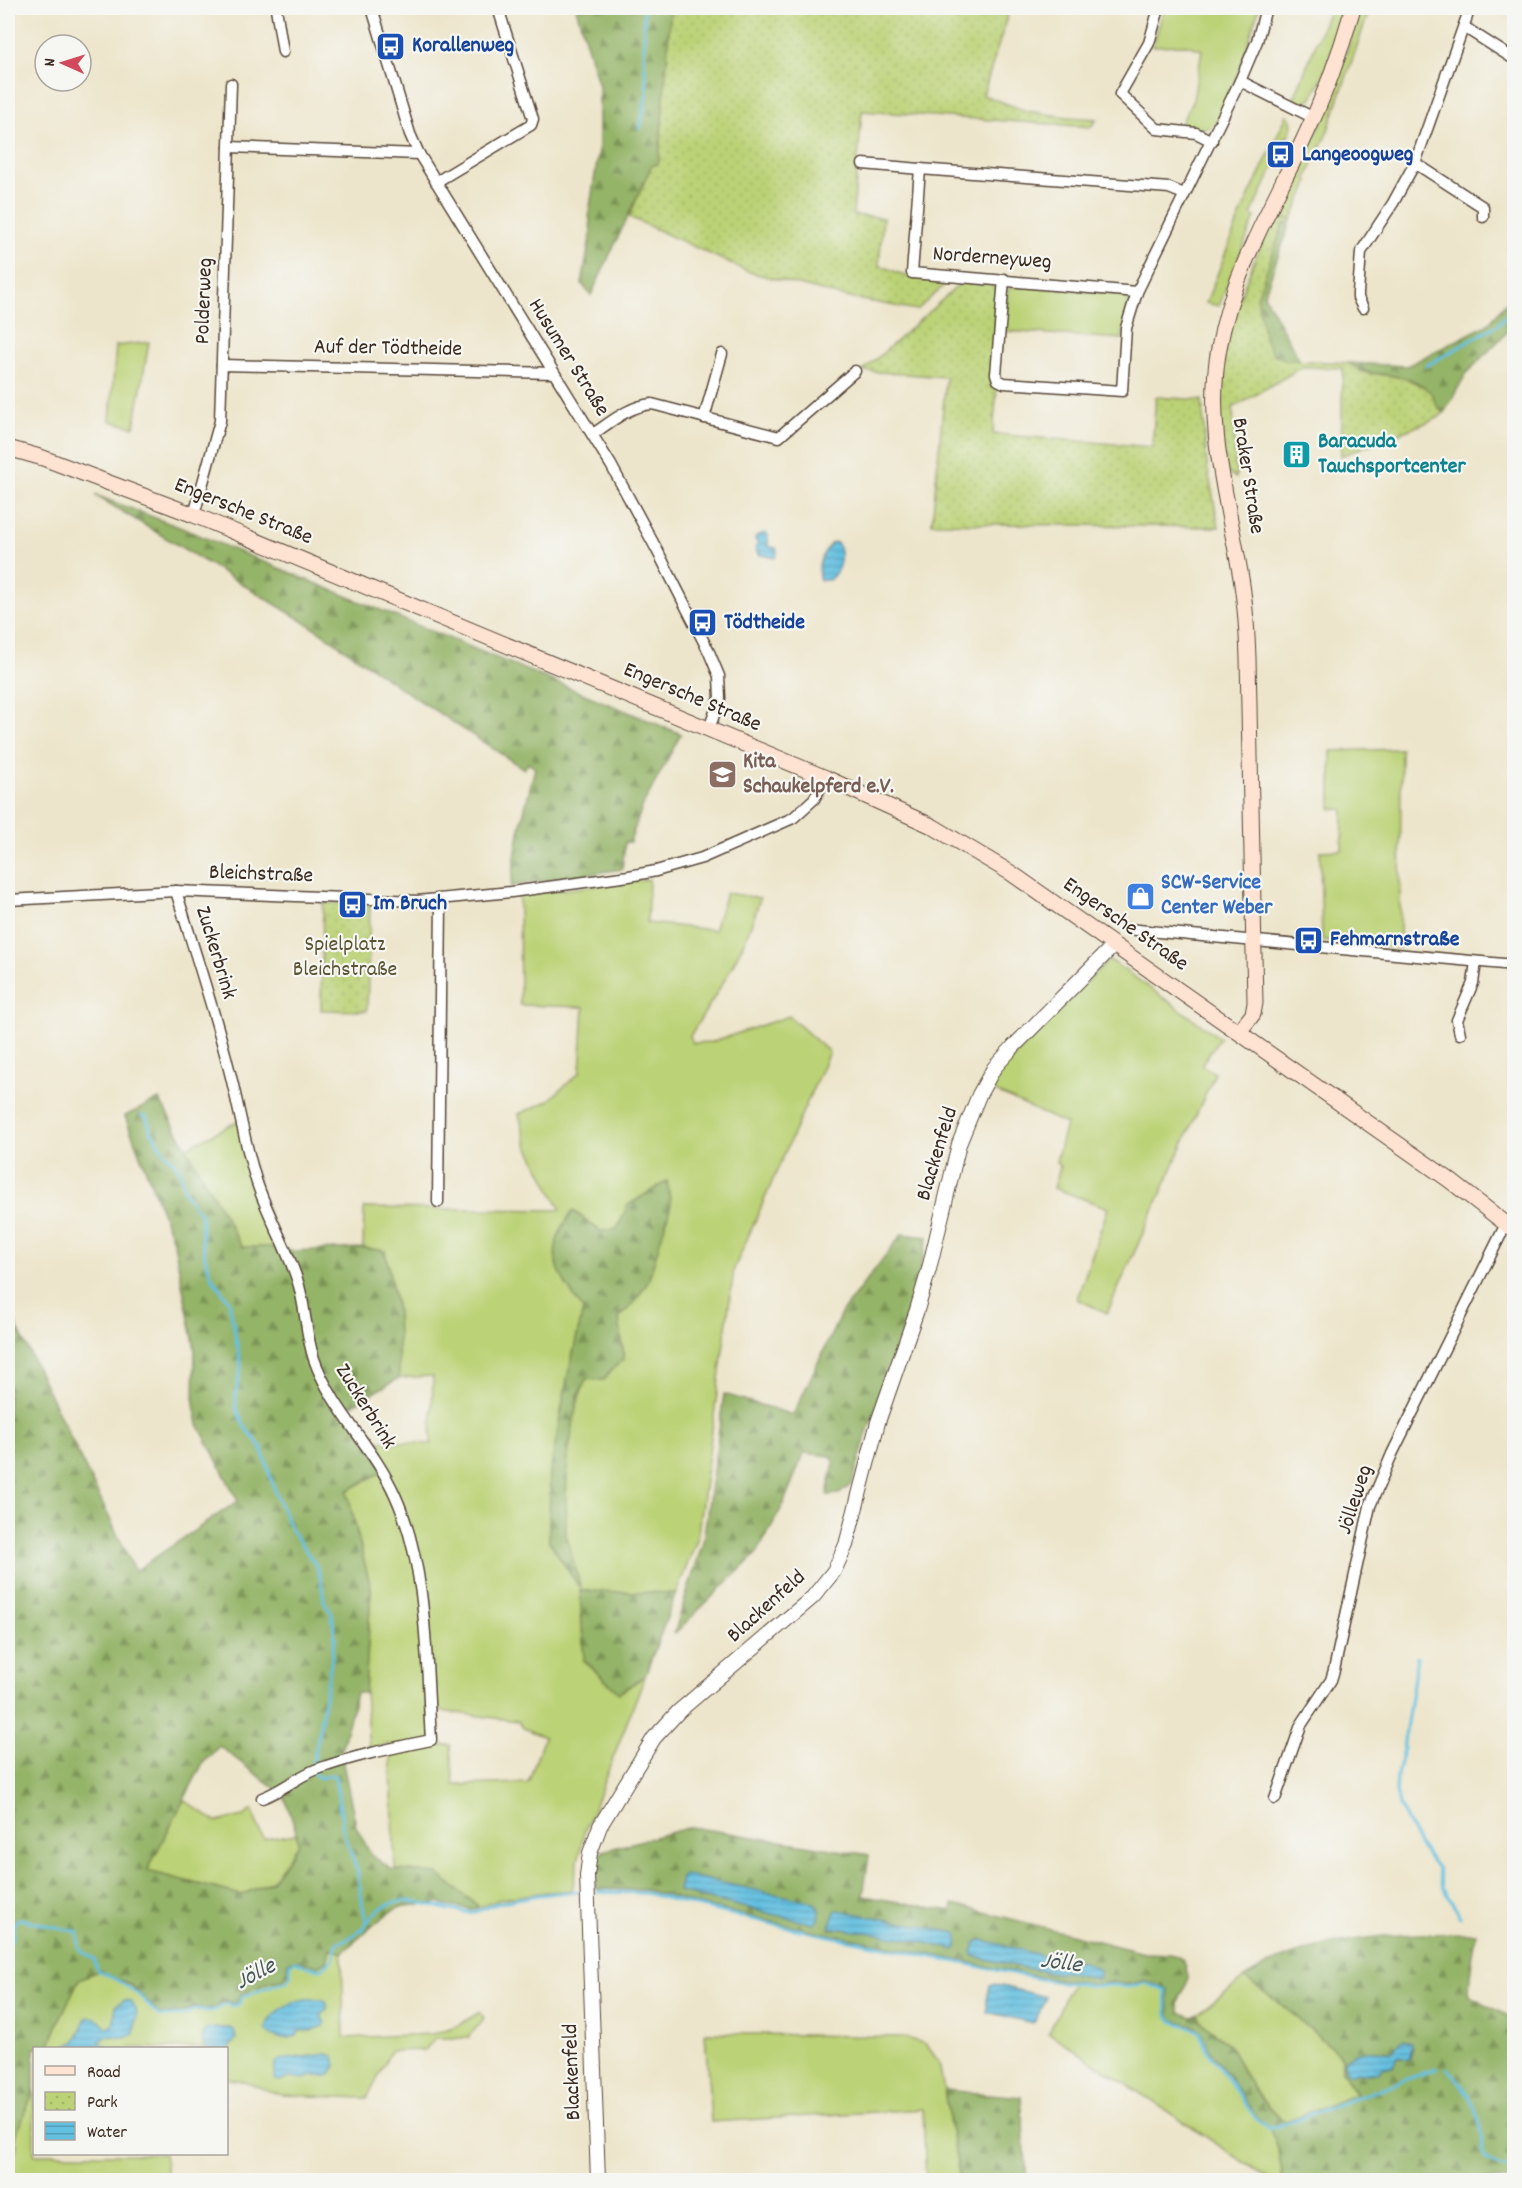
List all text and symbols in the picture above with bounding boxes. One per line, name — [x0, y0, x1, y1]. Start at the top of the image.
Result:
bus stop icon: Korallenweg — [375, 30, 407, 62]
place label: Korallenweg — [412, 31, 515, 62]
north arrow — [33, 33, 93, 93]
text: N — [39, 58, 62, 67]
bus stop icon: Langeoogweg — [1265, 139, 1297, 171]
place label: Langeoogweg — [1302, 140, 1414, 171]
street label: Norderneyweg — [931, 239, 1053, 279]
street label: Polderweg — [188, 257, 222, 345]
street label: Husumer Straße — [519, 293, 617, 423]
street label: Auf der Tödtheide — [314, 332, 462, 366]
street label: Braker Straße — [1223, 416, 1271, 536]
place label: Baracuda Tauchsportcenter — [1318, 427, 1466, 483]
building icon: Baracuda Tauchsportcenter — [1281, 439, 1313, 471]
street label: Engersche Straße — [169, 470, 317, 554]
bus stop icon: Tödtheide — [687, 607, 719, 639]
place label: Tödtheide — [724, 608, 805, 639]
street label: Engersche Straße — [618, 655, 766, 741]
place label: Kita Schaukelpferd e.V. — [743, 747, 894, 803]
school or university icon: Kita Schaukelpferd e.V. — [706, 759, 738, 791]
street label: Bleichstraße — [208, 858, 314, 892]
place label: SCW-Service Center Weber — [1161, 868, 1273, 924]
street label: Engersche Straße — [1056, 870, 1194, 980]
shop icon: SCW-Service Center Weber — [1124, 880, 1156, 912]
bus stop icon: Im Bruch — [336, 888, 368, 920]
place label: Im Bruch — [373, 889, 447, 920]
street label: Zuckerbrink — [186, 903, 244, 1003]
bus stop icon: Fehmarnstraße — [1293, 924, 1325, 956]
place label: Fehmarnstraße — [1330, 925, 1460, 956]
park label: Spielplatz Bleichstraße — [293, 930, 397, 986]
street label: Blackenfeld — [909, 1103, 967, 1205]
street label: Zuckerbrink — [326, 1358, 404, 1456]
street label: Jölleweg — [1330, 1461, 1382, 1539]
street label: Blackenfeld — [721, 1563, 813, 1651]
water label: Jölle — [1038, 1945, 1085, 1984]
water label: Jölle — [230, 1950, 284, 2000]
street label: Blackenfeld — [556, 2023, 590, 2121]
legend — [33, 2047, 228, 2155]
text: Road — [87, 2061, 121, 2086]
text: Park — [87, 2091, 118, 2116]
text: Water — [87, 2121, 127, 2146]

